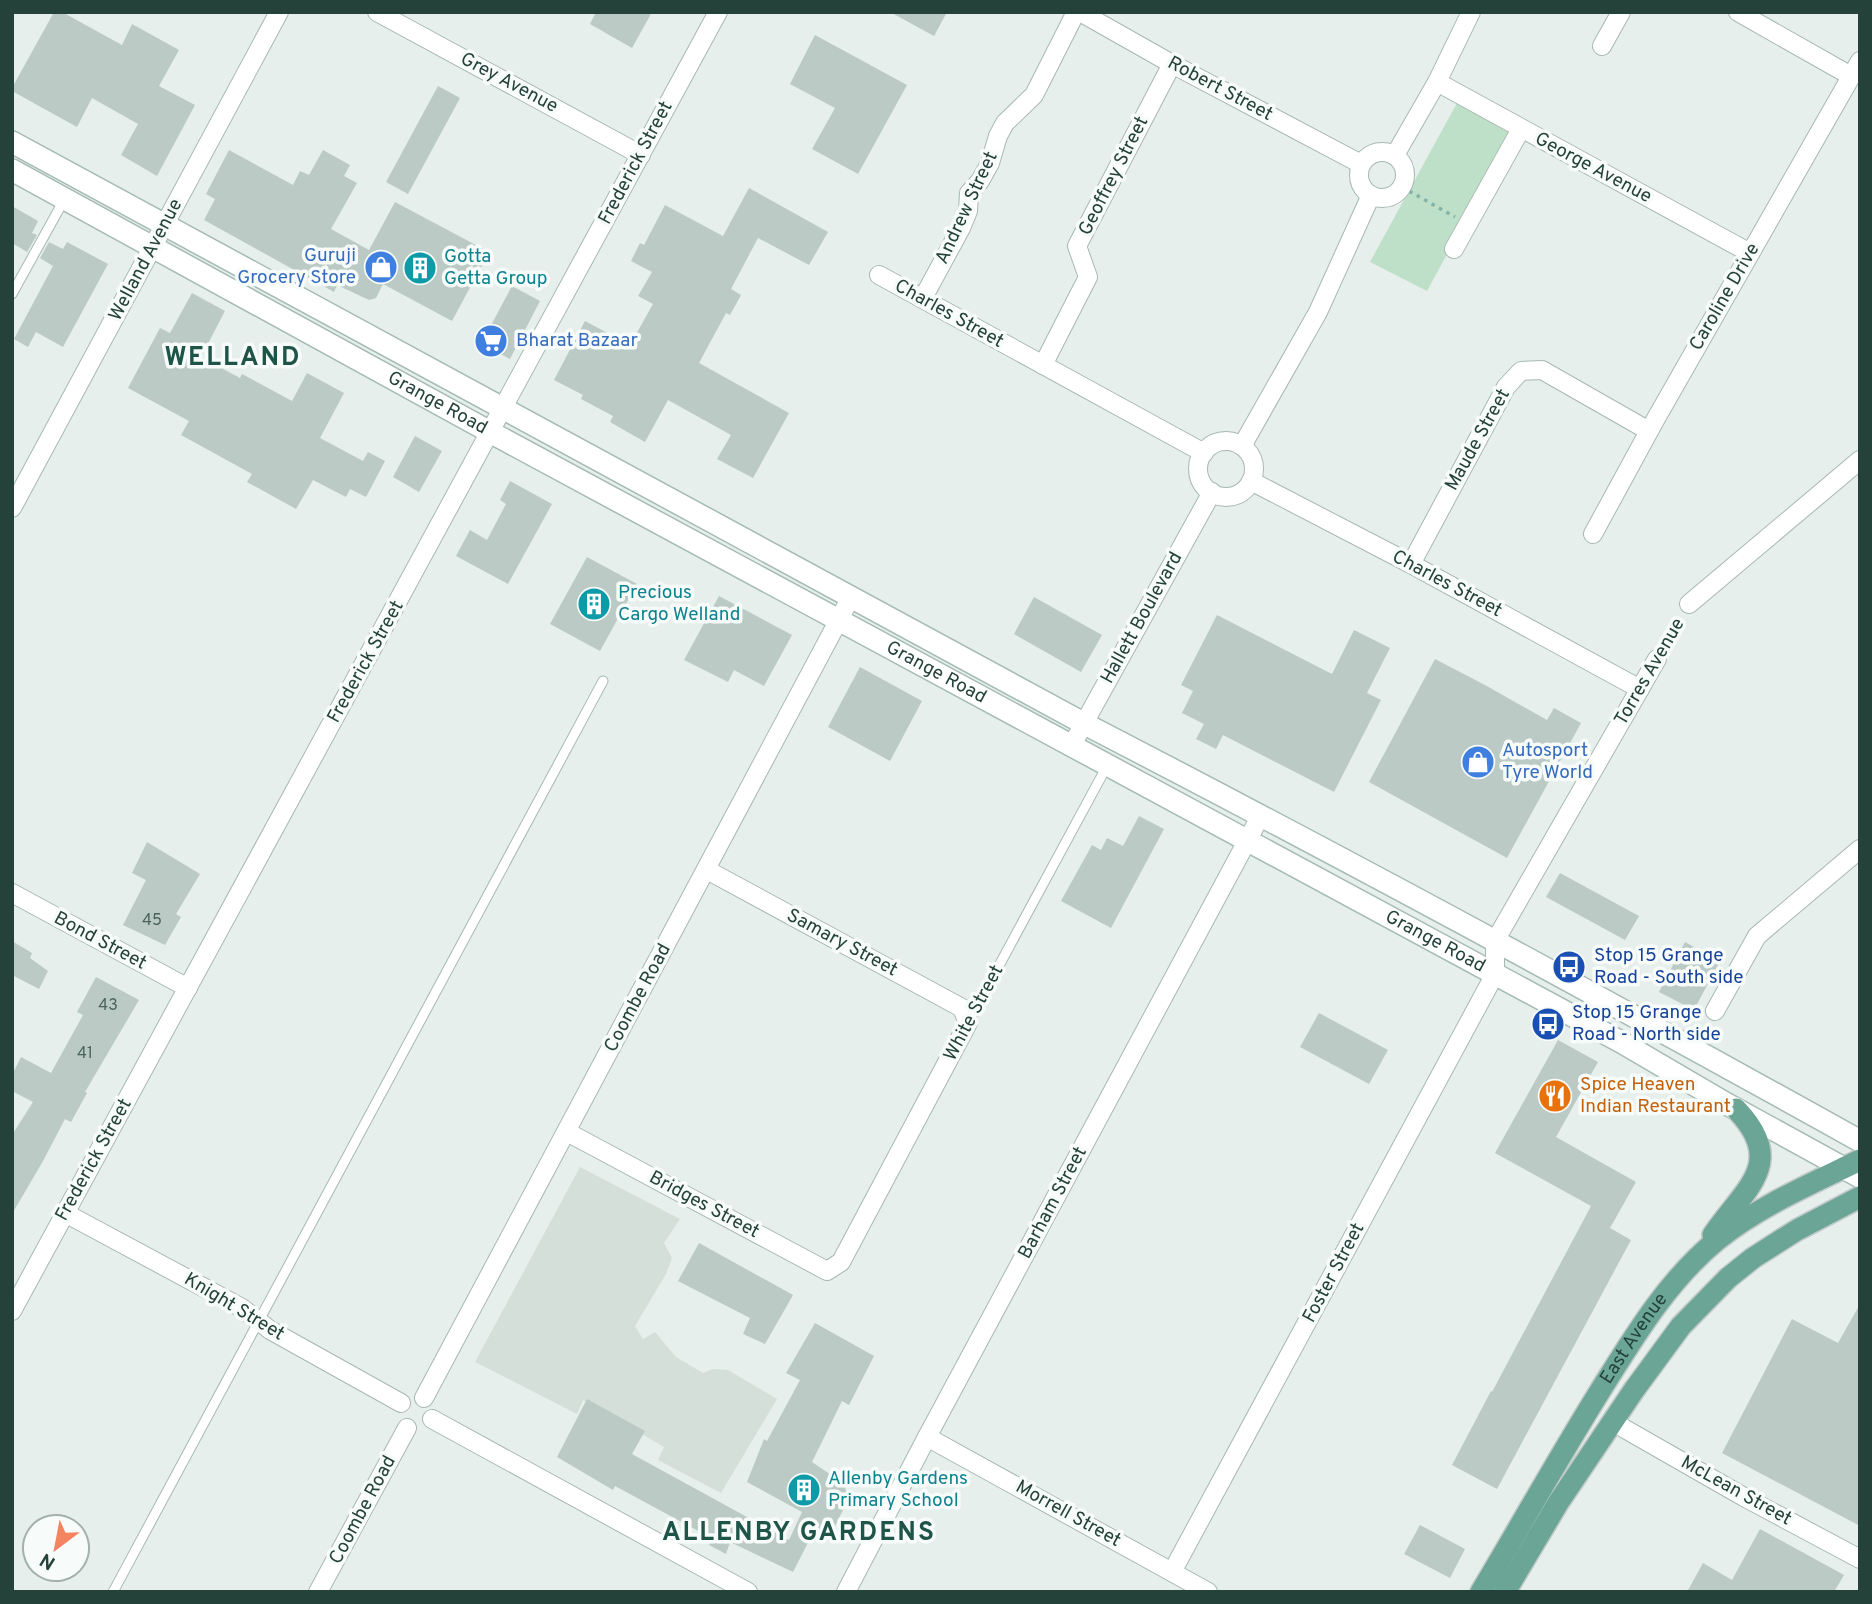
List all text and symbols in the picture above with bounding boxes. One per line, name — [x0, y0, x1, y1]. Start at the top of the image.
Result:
street label: Grey Avenue — [456, 47, 562, 119]
street label: Robert Street — [1163, 51, 1277, 127]
street label: Frederick Street — [593, 97, 679, 229]
street label: Geoffrey Street — [1074, 112, 1154, 240]
street label: George Avenue — [1530, 127, 1656, 209]
street label: Andrew Street — [930, 148, 1004, 268]
street label: Welland Avenue — [104, 195, 188, 325]
street label: Caroline Drive — [1684, 239, 1766, 355]
place label: Guruji Grocery Store — [237, 244, 356, 290]
place label: Gotta Getta Group — [444, 245, 548, 291]
shop icon: Guruji Grocery Store — [362, 248, 400, 286]
building icon: Gotta Getta Group — [401, 249, 439, 287]
street label: Charles Street — [890, 274, 1008, 354]
supermarket icon: Bharat Bazaar — [472, 322, 510, 360]
place label: Bharat Bazaar — [516, 329, 638, 353]
district label: WELLAND — [164, 342, 302, 375]
street label: Grange Road — [383, 366, 492, 440]
street label: Maude Street — [1440, 385, 1516, 495]
street label: Charles Street — [1388, 545, 1506, 623]
street label: Hallett Boulevard — [1096, 548, 1188, 688]
place label: Precious Cargo Welland — [618, 581, 740, 627]
building icon: Precious Cargo Welland — [575, 585, 613, 623]
street label: Frederick Street — [322, 597, 410, 727]
street label: Torres Avenue — [1610, 614, 1690, 730]
street label: Grange Road — [882, 636, 991, 709]
place label: Autosport Tyre World — [1502, 739, 1593, 785]
shop icon: Autosport Tyre World — [1459, 743, 1497, 781]
street label: Samary Street — [782, 904, 902, 982]
street label: Grange Road — [1381, 905, 1490, 979]
street label: Bond Street — [50, 907, 150, 975]
house number: 45 — [142, 911, 162, 931]
street label: Coombe Road — [599, 940, 677, 1056]
place label: Stop 15 Grange Road - South side — [1594, 944, 1743, 990]
bus stop icon: Stop 15 Grange Road - South side — [1550, 948, 1588, 986]
street label: White Street — [939, 961, 1009, 1065]
house number: 43 — [98, 996, 118, 1016]
place label: Stop 15 Grange Road - North side — [1572, 1001, 1721, 1047]
bus stop icon: Stop 15 Grange Road - North side — [1529, 1005, 1567, 1043]
house number: 41 — [77, 1044, 93, 1064]
place label: Spice Heaven Indian Restaurant — [1580, 1073, 1731, 1119]
restaurant icon: Spice Heaven Indian Restaurant — [1536, 1077, 1574, 1115]
street label: Frederick Street — [50, 1095, 138, 1225]
street label: Barham Street — [1013, 1143, 1093, 1263]
street label: Bridges Street — [645, 1166, 763, 1244]
street label: Foster Street — [1298, 1219, 1370, 1327]
street label: Knight Street — [179, 1268, 289, 1346]
street label: East Avenue — [1595, 1288, 1673, 1389]
street label: McLean Street — [1676, 1451, 1796, 1531]
street label: Coombe Road — [324, 1452, 402, 1568]
place label: Allenby Gardens Primary School — [828, 1467, 968, 1513]
building icon: Allenby Gardens Primary School — [785, 1471, 823, 1509]
street label: Morrell Street — [1011, 1475, 1125, 1553]
north arrow — [21, 1513, 91, 1583]
district label: ALLENBY GARDENS — [662, 1517, 936, 1550]
text: N — [36, 1547, 60, 1575]

